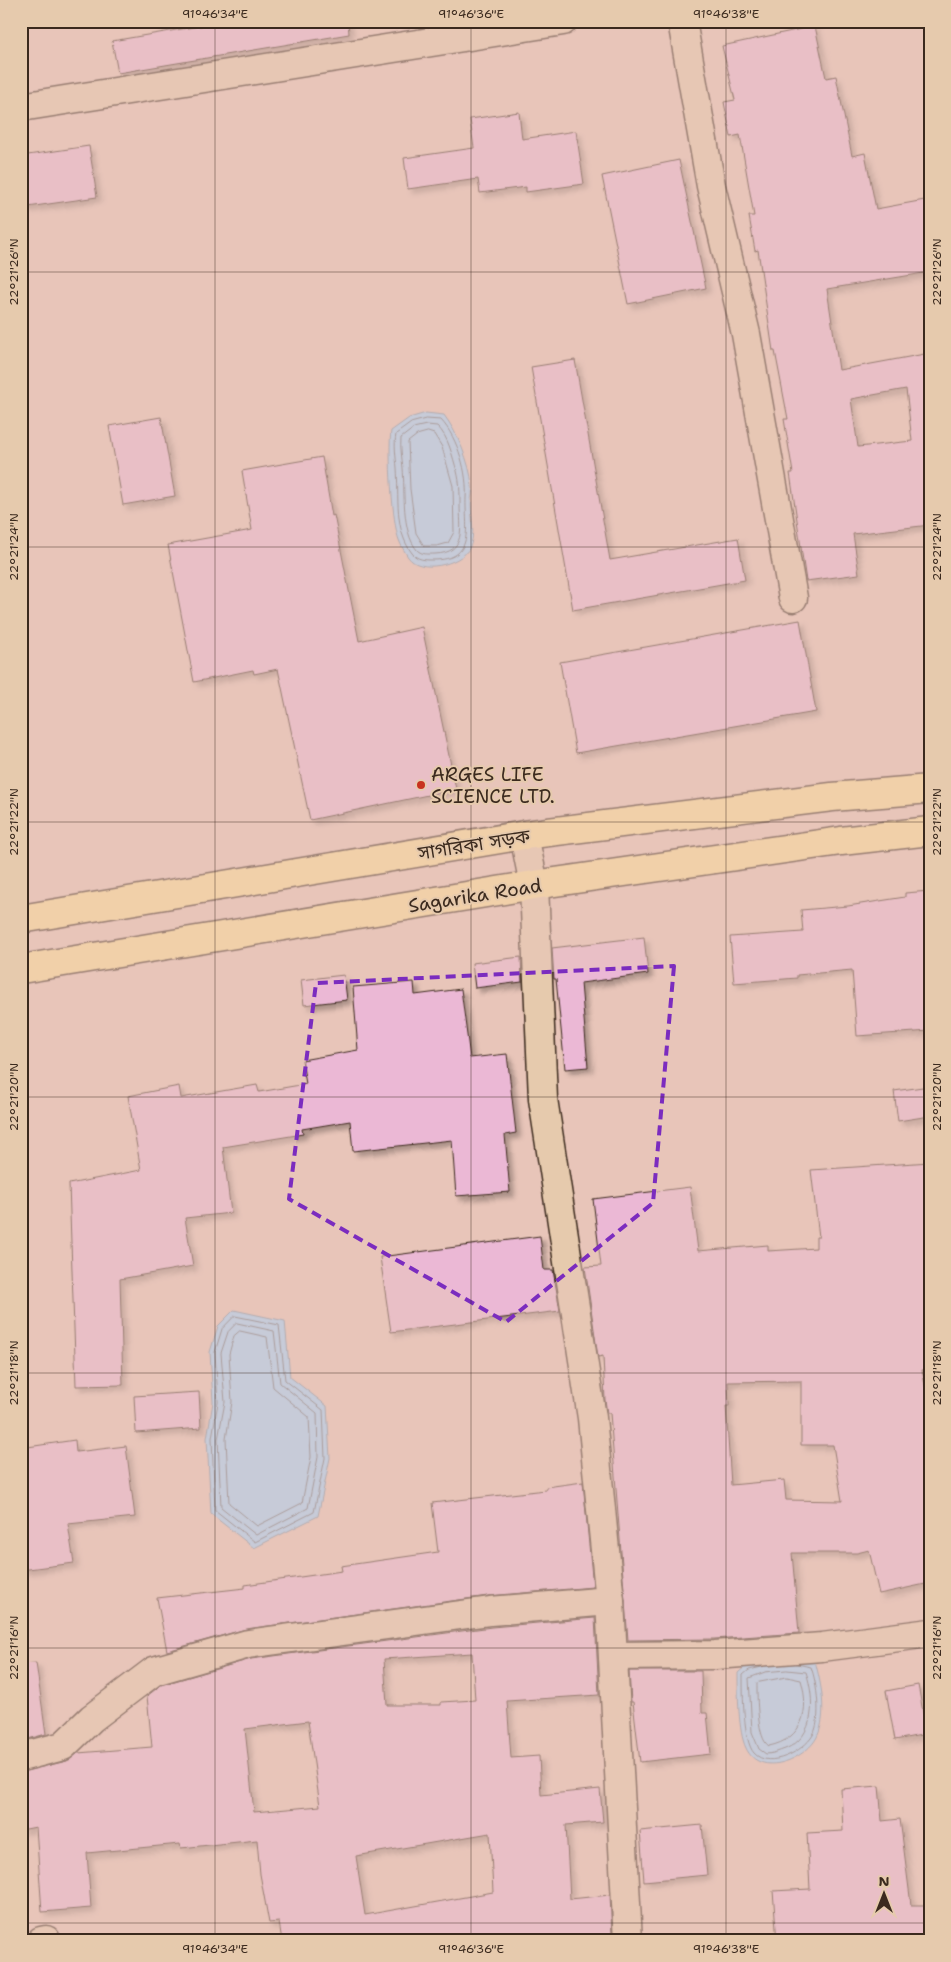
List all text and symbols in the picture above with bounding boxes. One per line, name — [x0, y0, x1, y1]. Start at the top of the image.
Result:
text: 91°46'34"E — [182, 6, 248, 22]
text: 91°46'36"E — [438, 6, 504, 22]
text: 91°46'38"E — [693, 6, 759, 22]
text: 22°21'26"N — [6, 238, 22, 306]
text: 22°21'26"N — [929, 238, 945, 306]
text: 22°21'24"N — [6, 513, 22, 581]
text: 22°21'24"N — [929, 513, 945, 581]
place label: ARGES LIFE SCIENCE LTD. — [431, 762, 555, 809]
marker: ARGES LIFE SCIENCE LTD. — [415, 779, 427, 791]
text: 22°21'22"N — [6, 788, 22, 856]
text: 22°21'22"N — [929, 788, 945, 856]
street label: সাগরিকা সড়ক — [415, 823, 533, 866]
street label: Sagarika Road — [407, 873, 544, 918]
text: 22°21'20"N — [6, 1063, 22, 1131]
text: 22°21'20"N — [929, 1063, 945, 1131]
text: 22°21'18"N — [6, 1340, 22, 1406]
text: 22°21'18"N — [929, 1340, 945, 1406]
text: 22°21'16"N — [6, 1616, 22, 1680]
text: 22°21'16"N — [929, 1616, 945, 1680]
north arrow — [858, 1870, 908, 1920]
text: N — [878, 1872, 890, 1890]
text: 91°46'34"E — [182, 1941, 248, 1957]
text: 91°46'36"E — [438, 1941, 504, 1957]
text: 91°46'38"E — [693, 1941, 759, 1957]

